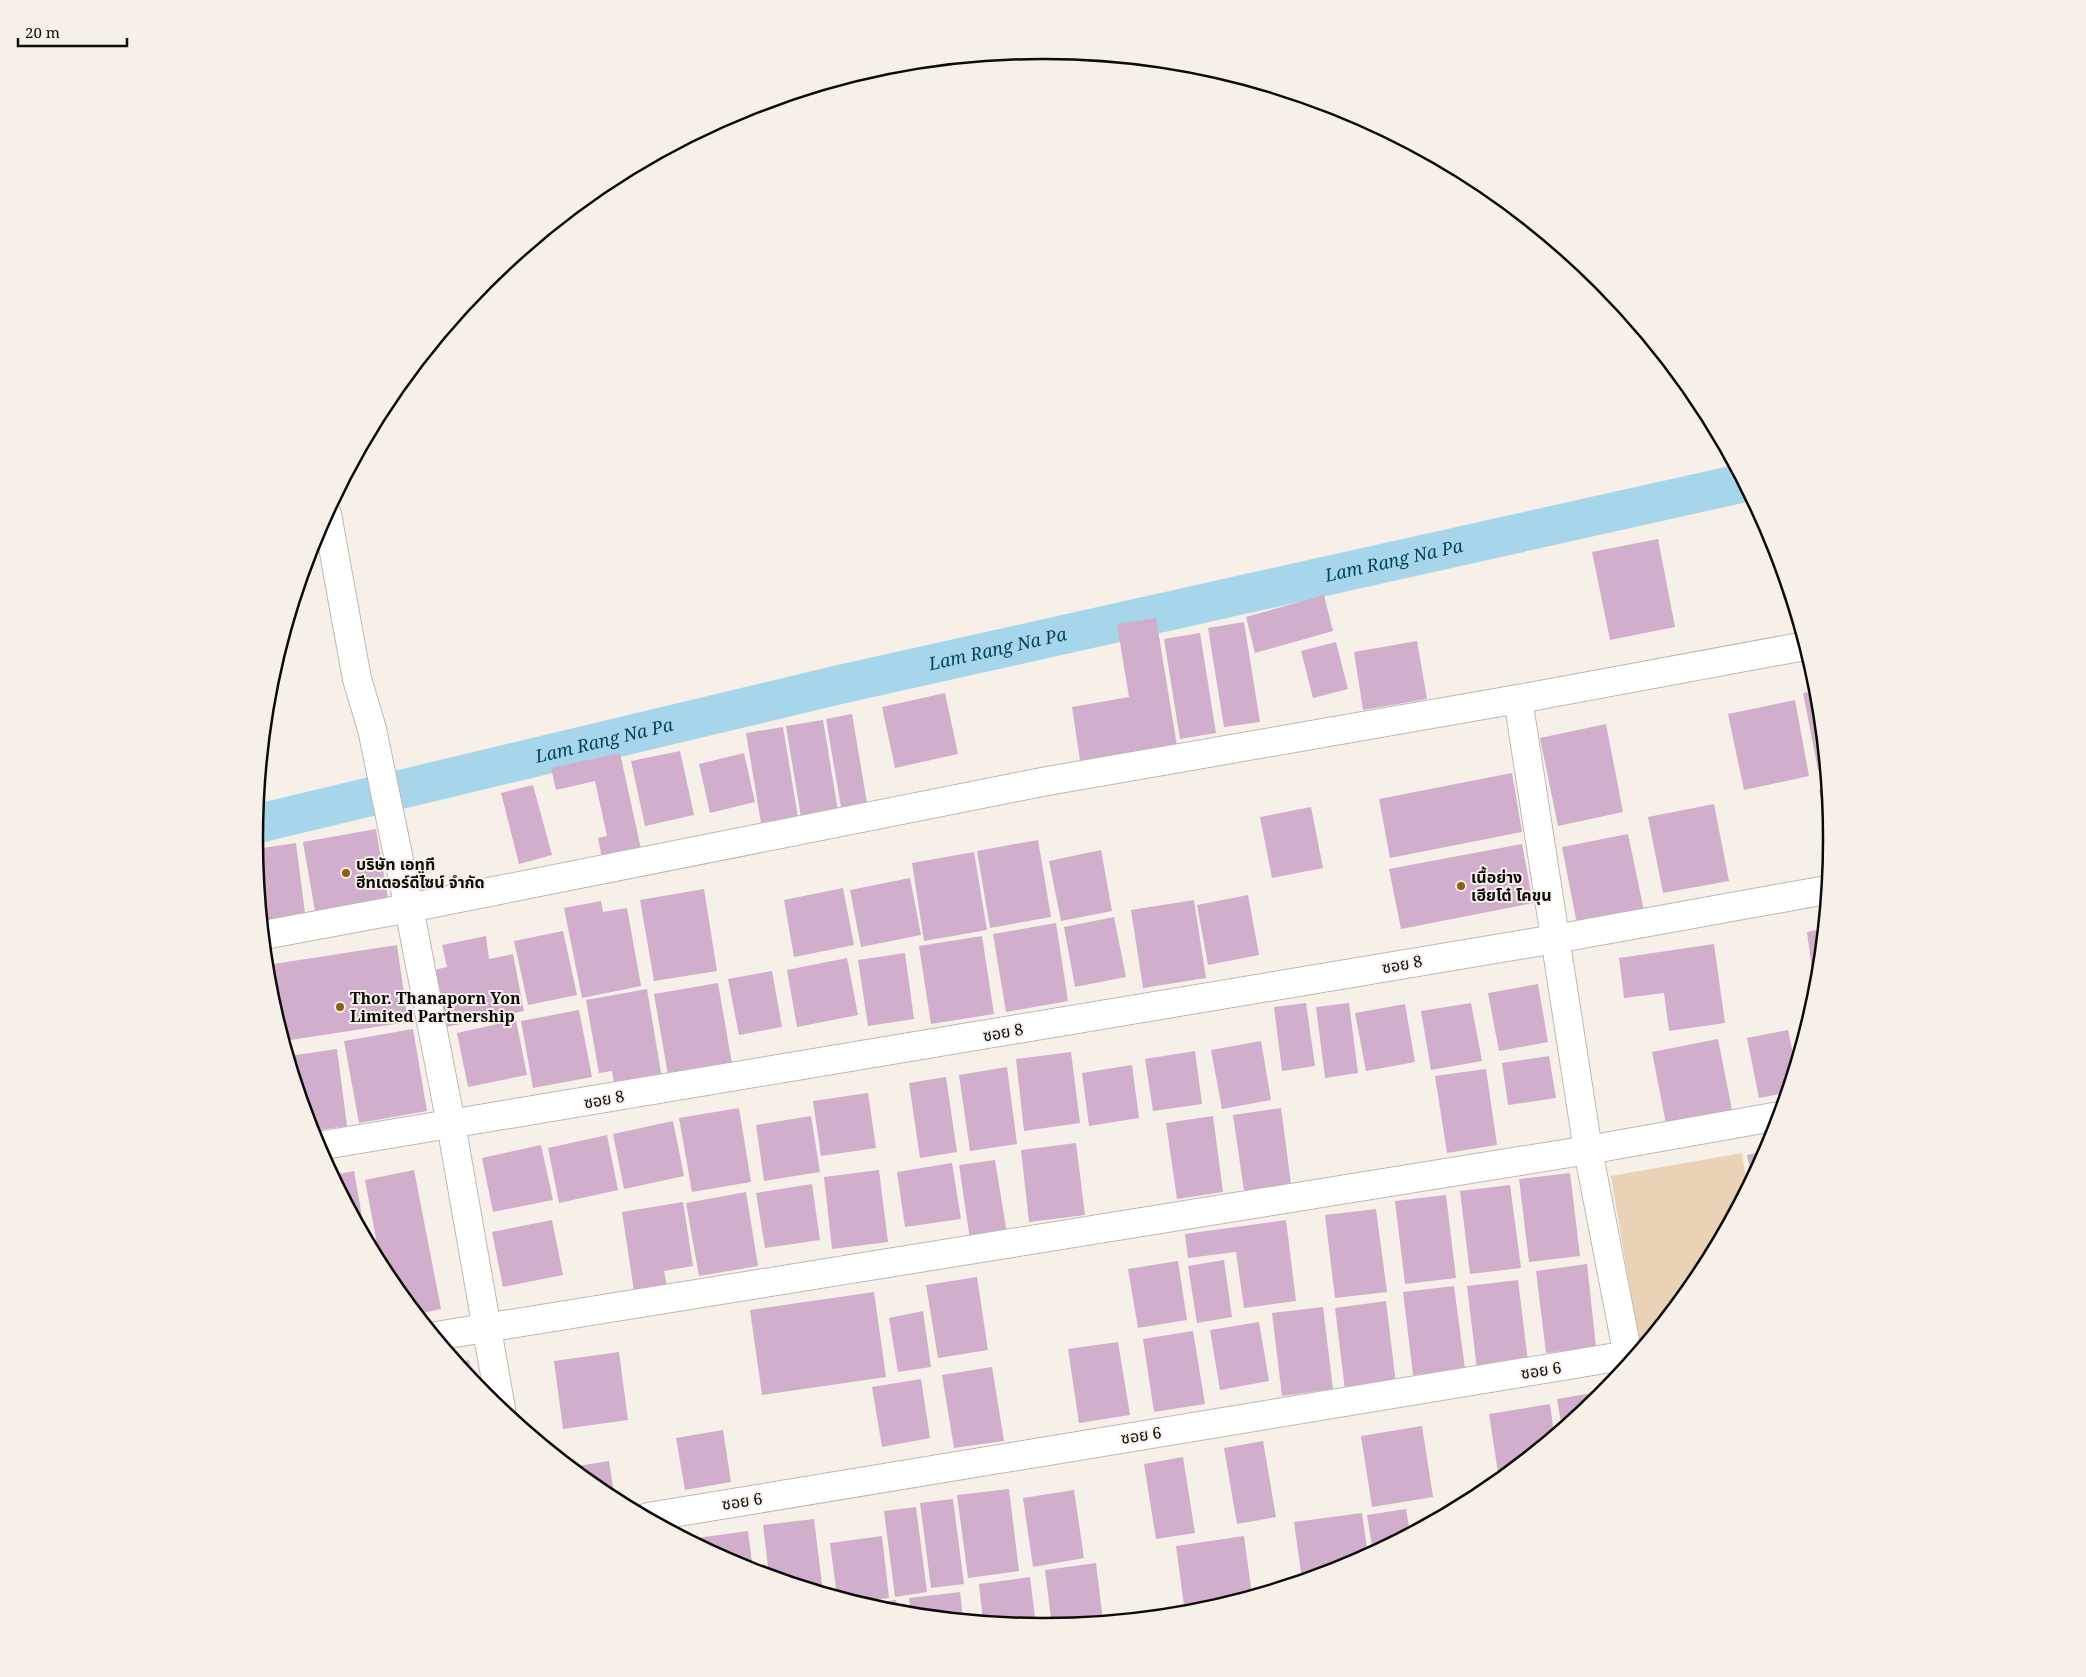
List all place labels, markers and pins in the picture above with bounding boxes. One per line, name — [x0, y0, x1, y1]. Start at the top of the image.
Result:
place label: บริษัท เอทูที ฮีทเตอร์ดีไซน์ จำกัด — [356, 853, 485, 893]
place label: เนื้อย่าง เฮียโต๋ โคขุน — [1471, 866, 1552, 906]
marker: บริษัท เอทูที ฮีทเตอร์ดีไซน์ จำกัด — [340, 867, 352, 879]
marker: เนื้อย่าง เฮียโต๋ โคขุน — [1455, 880, 1467, 892]
place label: Thor. Thanaporn Yon Limited Partnership — [350, 987, 521, 1027]
marker: Thor. Thanaporn Yon Limited Partnership — [334, 1001, 346, 1013]

